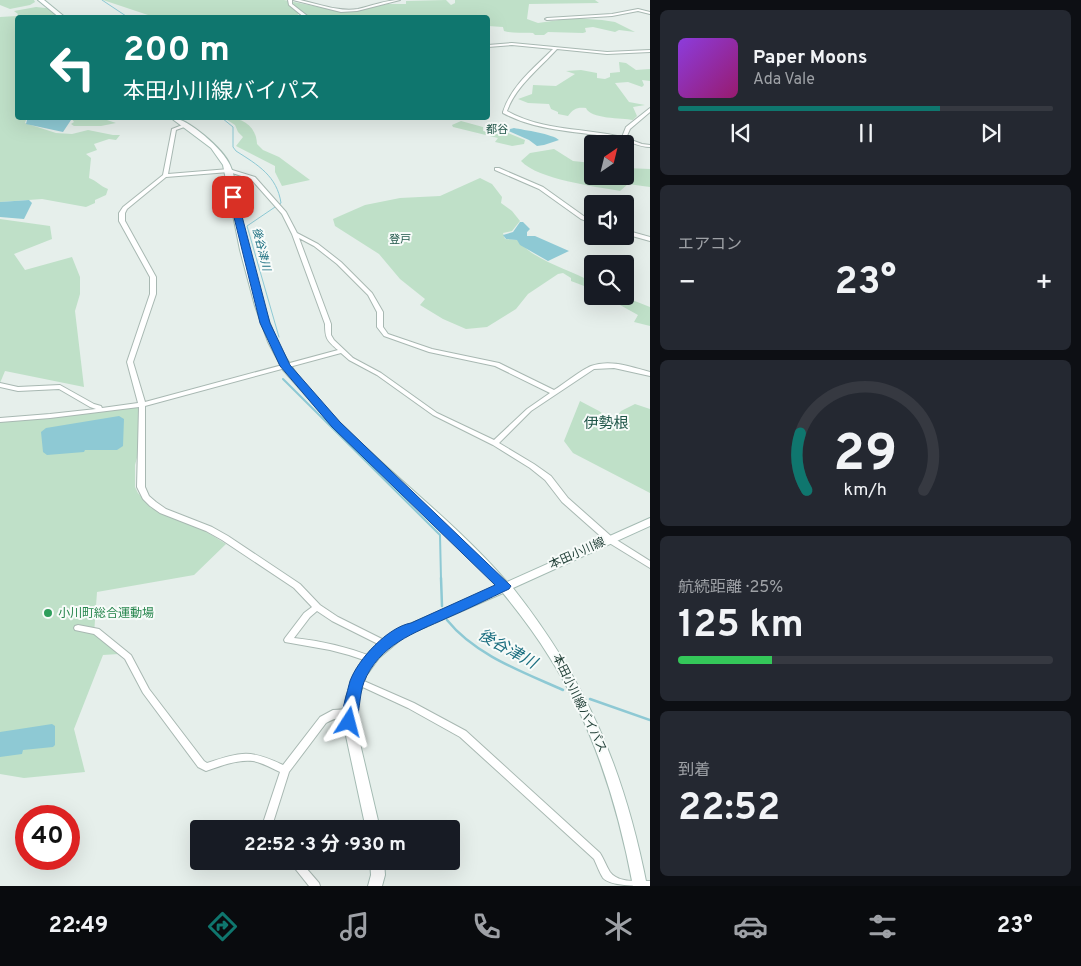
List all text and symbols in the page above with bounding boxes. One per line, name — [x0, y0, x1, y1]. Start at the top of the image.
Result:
text: 200 m — [123, 29, 230, 73]
icon: left — [40, 35, 105, 100]
text: Paper Moons — [753, 46, 867, 70]
text: Ada Vale — [753, 70, 815, 90]
text: 本田小川線バイパス — [123, 79, 321, 106]
icon: previous — [727, 119, 755, 147]
icon: pause — [852, 119, 880, 147]
icon: next — [977, 119, 1005, 147]
district label: 都谷 — [486, 123, 508, 137]
north arrow — [584, 135, 634, 185]
map controls — [584, 135, 634, 305]
pin — [212, 176, 254, 218]
icon: arrive — [219, 183, 247, 211]
button: sound — [584, 195, 634, 245]
water label: 後谷津川 — [249, 226, 273, 273]
district label: 登戸 — [389, 233, 411, 247]
text: エアコン — [678, 235, 742, 255]
button: search — [584, 255, 634, 305]
text: 23° — [835, 259, 896, 308]
text: − — [678, 266, 696, 302]
text: + — [1035, 266, 1053, 302]
district label: 伊勢根 — [583, 415, 629, 434]
text: 29 — [834, 423, 897, 489]
text: km/h — [844, 479, 887, 502]
street label: 本田小川線 — [547, 534, 608, 573]
text: 航続距離 · 25% — [678, 578, 783, 598]
text: 125 km — [678, 602, 804, 651]
place label: 小川町総合運動場 — [58, 606, 154, 622]
marker: 小川町総合運動場 — [42, 607, 54, 619]
water label: 後谷津川 — [474, 625, 542, 675]
street label: 本田小川線バイパス — [548, 652, 610, 755]
position arrow — [322, 695, 374, 747]
text: 到着 — [678, 761, 710, 781]
text: 22:52 — [678, 785, 780, 834]
speed limit sign: 40 — [15, 805, 80, 870]
text: 22:52 · 3 分 · 930 m — [244, 833, 406, 857]
icon: directions — [205, 909, 240, 944]
icon: music — [337, 909, 372, 944]
icon: phone — [469, 909, 504, 944]
icon: climate — [601, 909, 636, 944]
icon: car — [733, 909, 768, 944]
icon: filters — [865, 909, 900, 944]
text: 22:49 — [48, 913, 108, 940]
text: 23° — [997, 913, 1033, 940]

